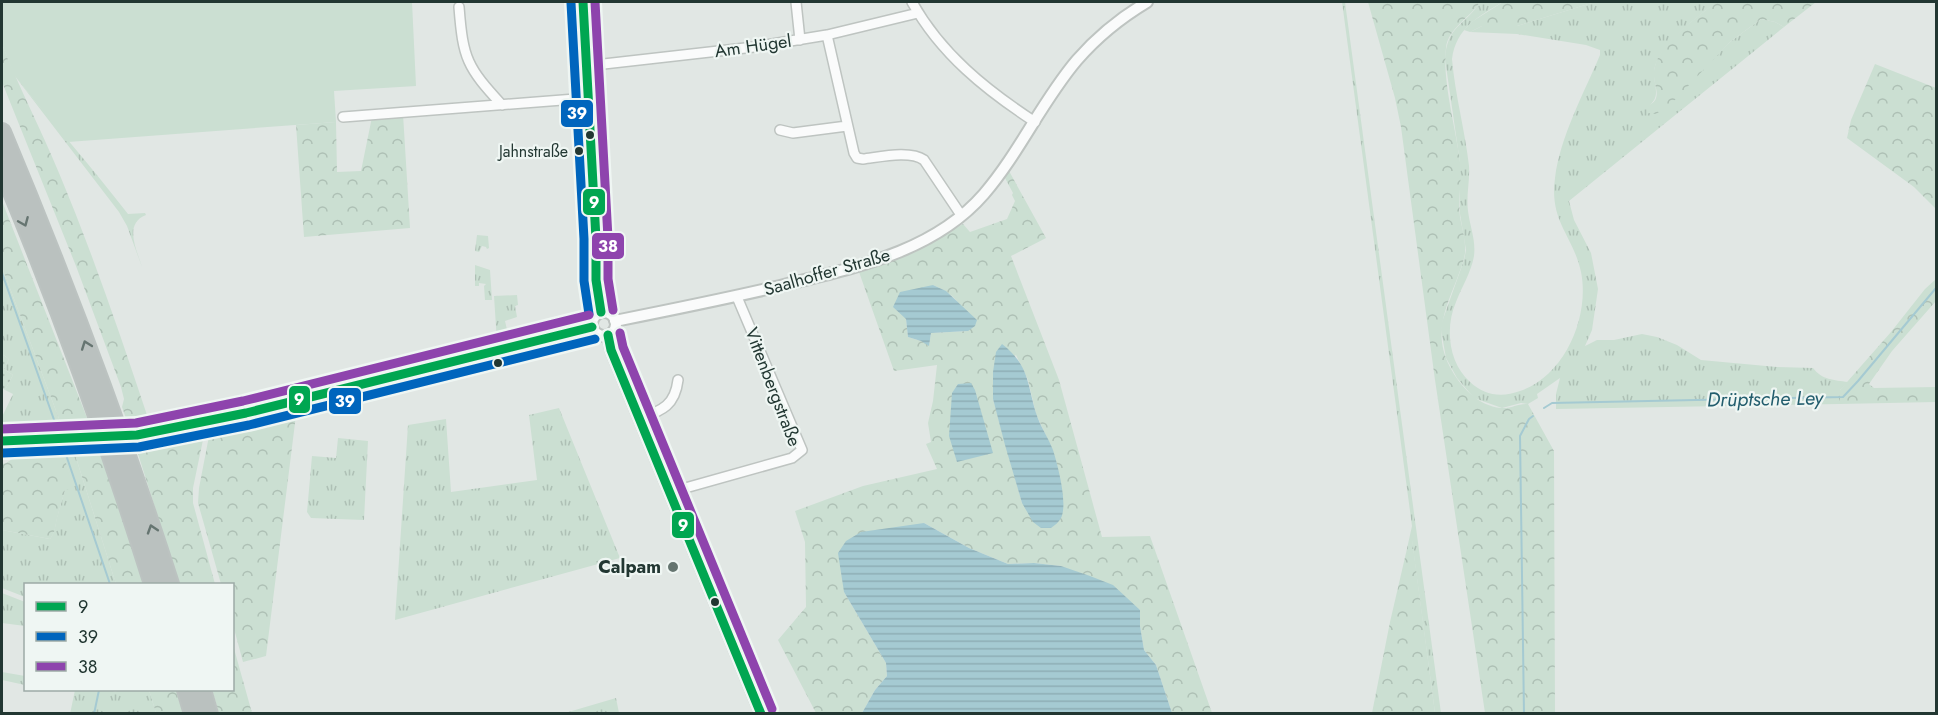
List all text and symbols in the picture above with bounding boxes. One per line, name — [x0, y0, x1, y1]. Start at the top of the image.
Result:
street label: Am Hügel — [713, 28, 793, 64]
line badge: 39 — [560, 99, 594, 128]
text: 39 — [567, 102, 587, 125]
unlabelled marker — [584, 129, 596, 141]
place label: Jahnstraße — [497, 140, 568, 163]
marker: Jahnstraße — [573, 145, 585, 157]
line badge: 9 — [582, 188, 606, 216]
text: 9 — [589, 191, 599, 214]
one-way arrow — [17, 216, 29, 227]
line badge: 38 — [591, 232, 625, 260]
text: 38 — [598, 235, 618, 258]
street label: Saalhoffer Straße — [761, 242, 893, 302]
street label: Vittenbergstraße — [738, 324, 808, 450]
one-way arrow — [80, 340, 93, 351]
unlabelled marker — [492, 357, 504, 369]
water label: Drüptsche Ley — [1707, 383, 1825, 415]
line badge: 9 — [288, 385, 311, 414]
line badge: 39 — [328, 387, 362, 415]
text: 9 — [294, 388, 304, 411]
text: 39 — [335, 390, 355, 413]
line badge: 9 — [671, 511, 695, 539]
text: 9 — [678, 514, 688, 537]
one-way arrow — [147, 524, 159, 535]
place label: Calpam — [598, 554, 661, 580]
marker: Calpam — [666, 560, 680, 574]
legend — [24, 583, 234, 691]
text: 9 — [78, 594, 88, 620]
unlabelled marker — [709, 596, 721, 608]
text: 39 — [78, 624, 98, 650]
text: 38 — [78, 654, 98, 680]

